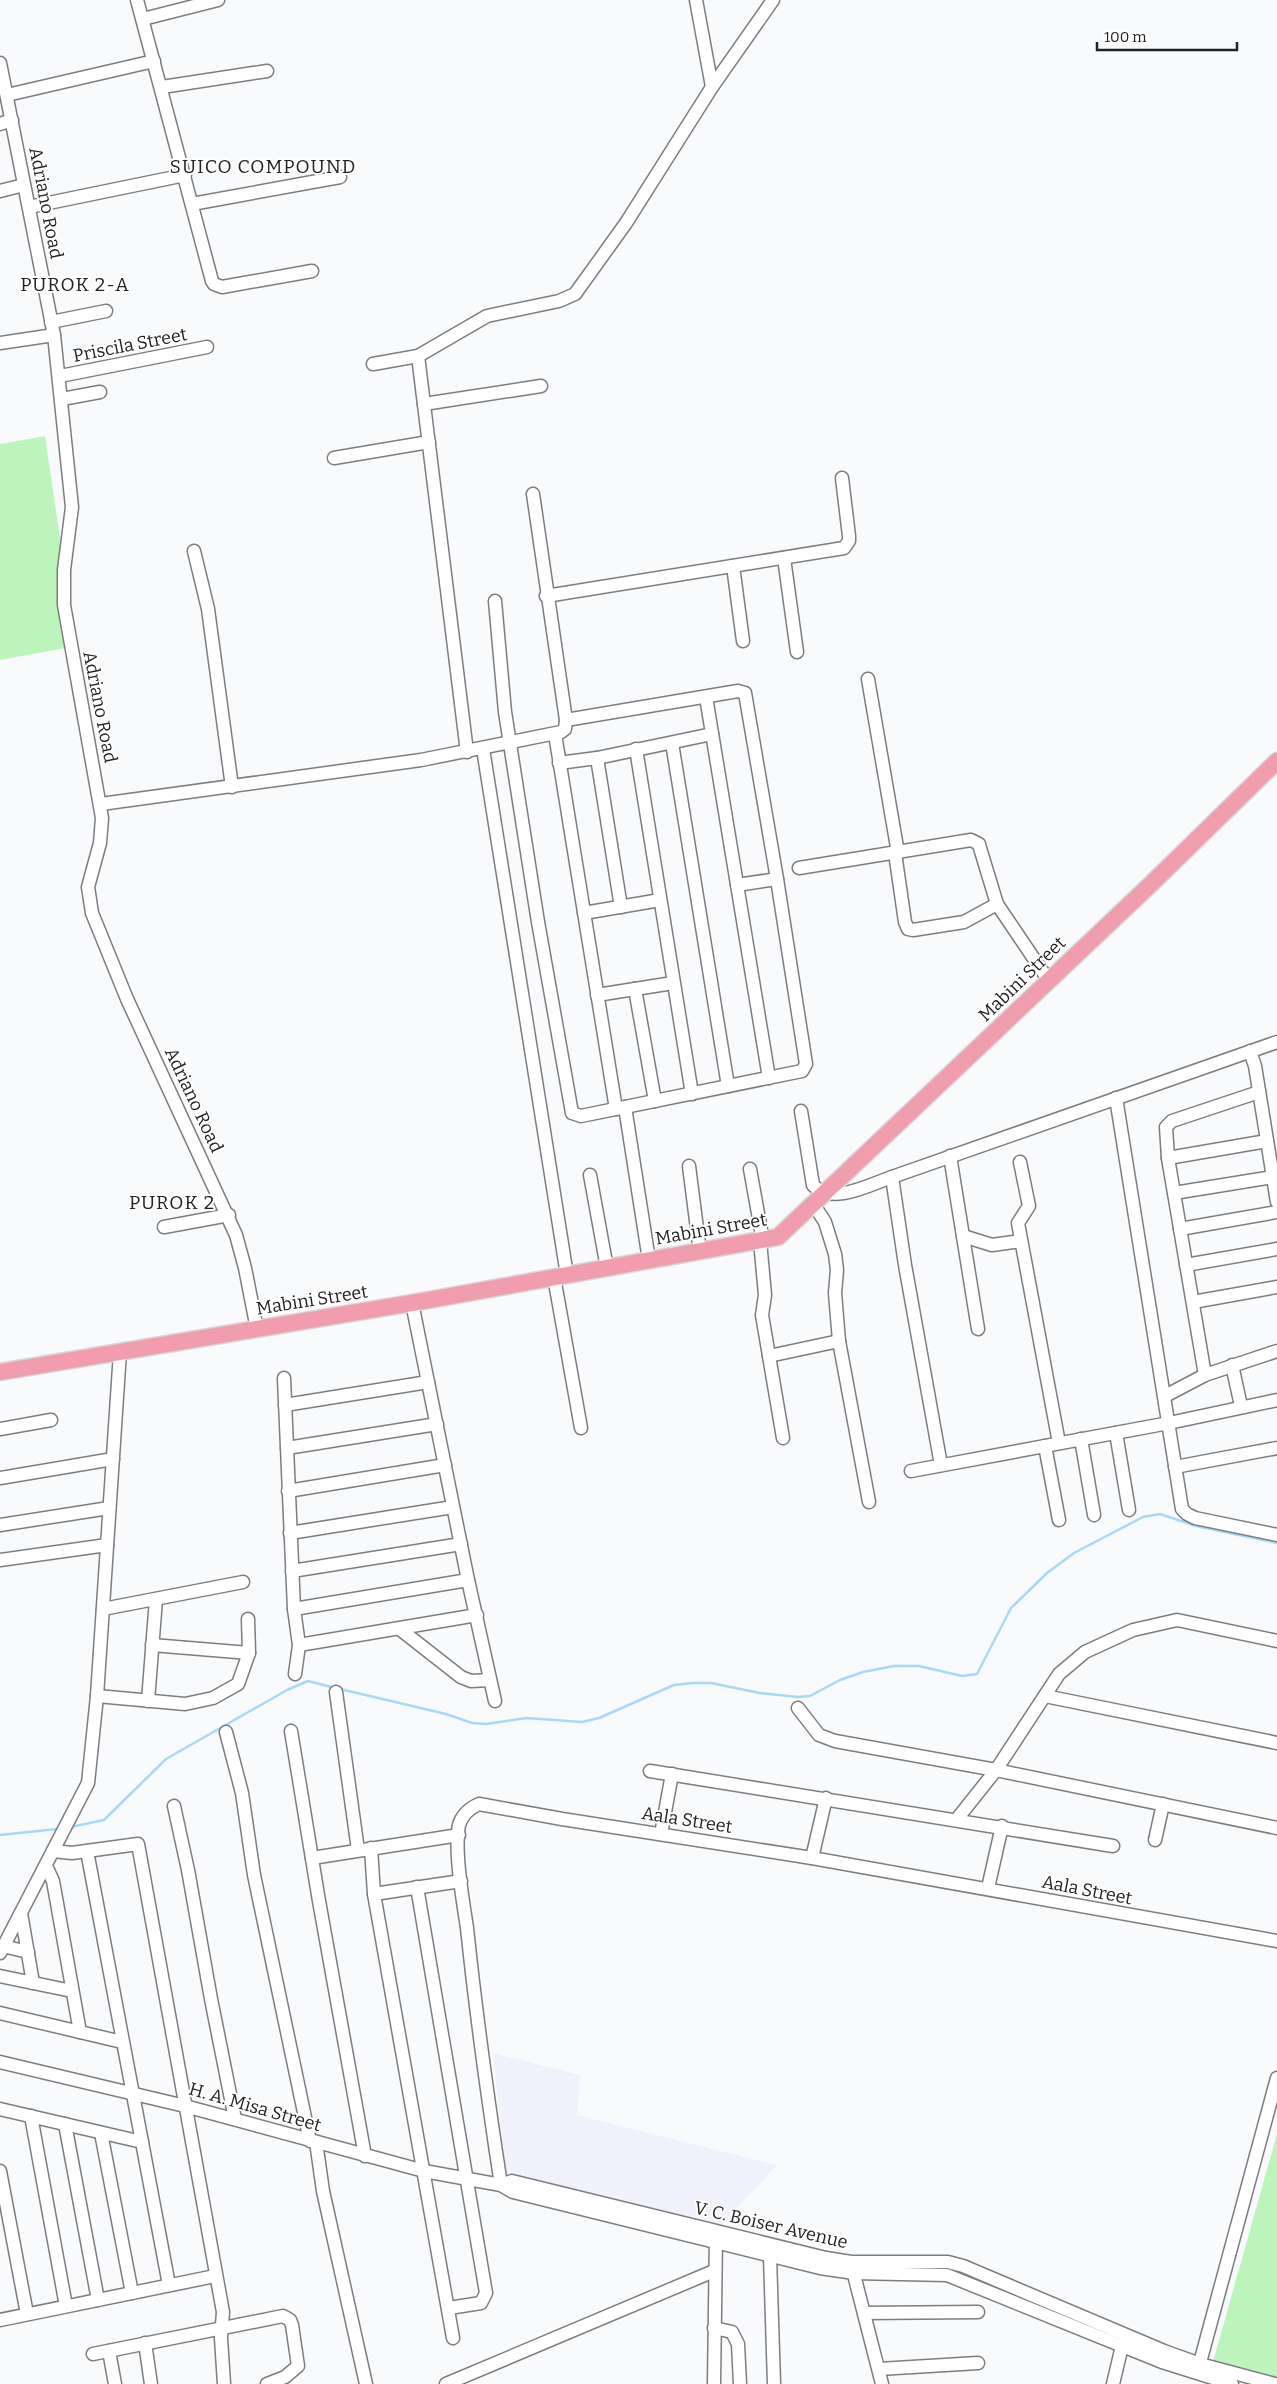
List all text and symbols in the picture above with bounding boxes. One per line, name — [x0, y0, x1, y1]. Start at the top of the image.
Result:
scale bar — [1097, 20, 1237, 52]
text: 100 m — [1104, 28, 1147, 46]
street label: Adriano Road — [24, 145, 68, 261]
district label: SUICO COMPOUND — [170, 155, 356, 178]
district label: PUROK 2-A — [20, 273, 130, 296]
street label: Priscila Street — [71, 323, 189, 367]
street label: Adriano Road — [78, 649, 122, 765]
street label: Mabini Street — [974, 932, 1070, 1026]
street label: Adriano Road — [160, 1044, 228, 1156]
district label: PUROK 2 — [129, 1191, 215, 1214]
street label: Mabini Street — [654, 1208, 769, 1250]
street label: Mabini Street — [255, 1280, 370, 1320]
street label: Aala Street — [640, 1802, 734, 1838]
street label: Aala Street — [1040, 1870, 1134, 1910]
street label: H. A. Misa Street — [186, 2078, 324, 2137]
street label: V. C. Boiser Avenue — [692, 2197, 850, 2253]

